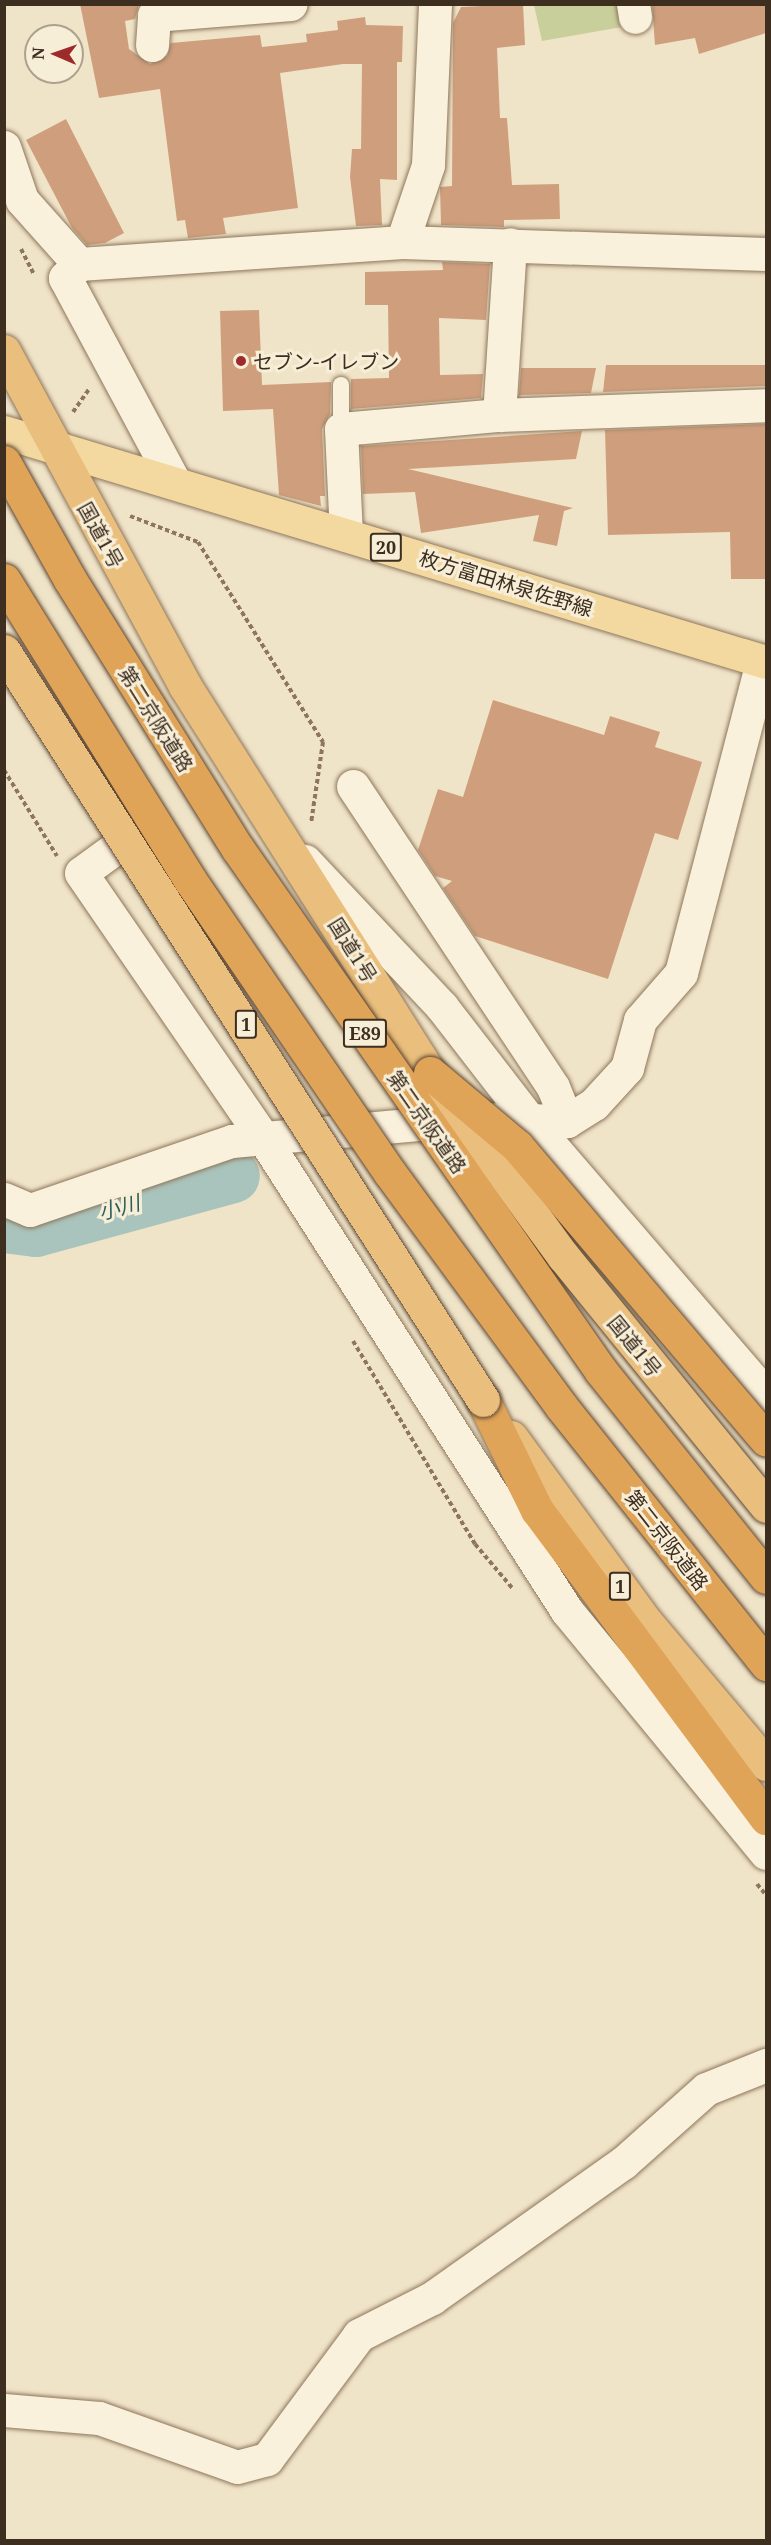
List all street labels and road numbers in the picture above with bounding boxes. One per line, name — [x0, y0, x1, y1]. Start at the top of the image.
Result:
street label: 国道1号 — [73, 498, 129, 572]
road number: 20 — [370, 532, 402, 562]
street label: 枚方富田林泉佐野線 — [416, 545, 596, 621]
street label: 第二京阪道路 — [114, 662, 198, 776]
street label: 国道1号 — [324, 913, 382, 987]
road number: 1 — [234, 1009, 258, 1039]
road number: E89 — [342, 1018, 388, 1048]
street label: 第二京阪道路 — [383, 1066, 471, 1178]
street label: 国道1号 — [603, 1311, 667, 1381]
street label: 第二京阪道路 — [621, 1485, 713, 1595]
road number: 1 — [608, 1571, 632, 1601]

